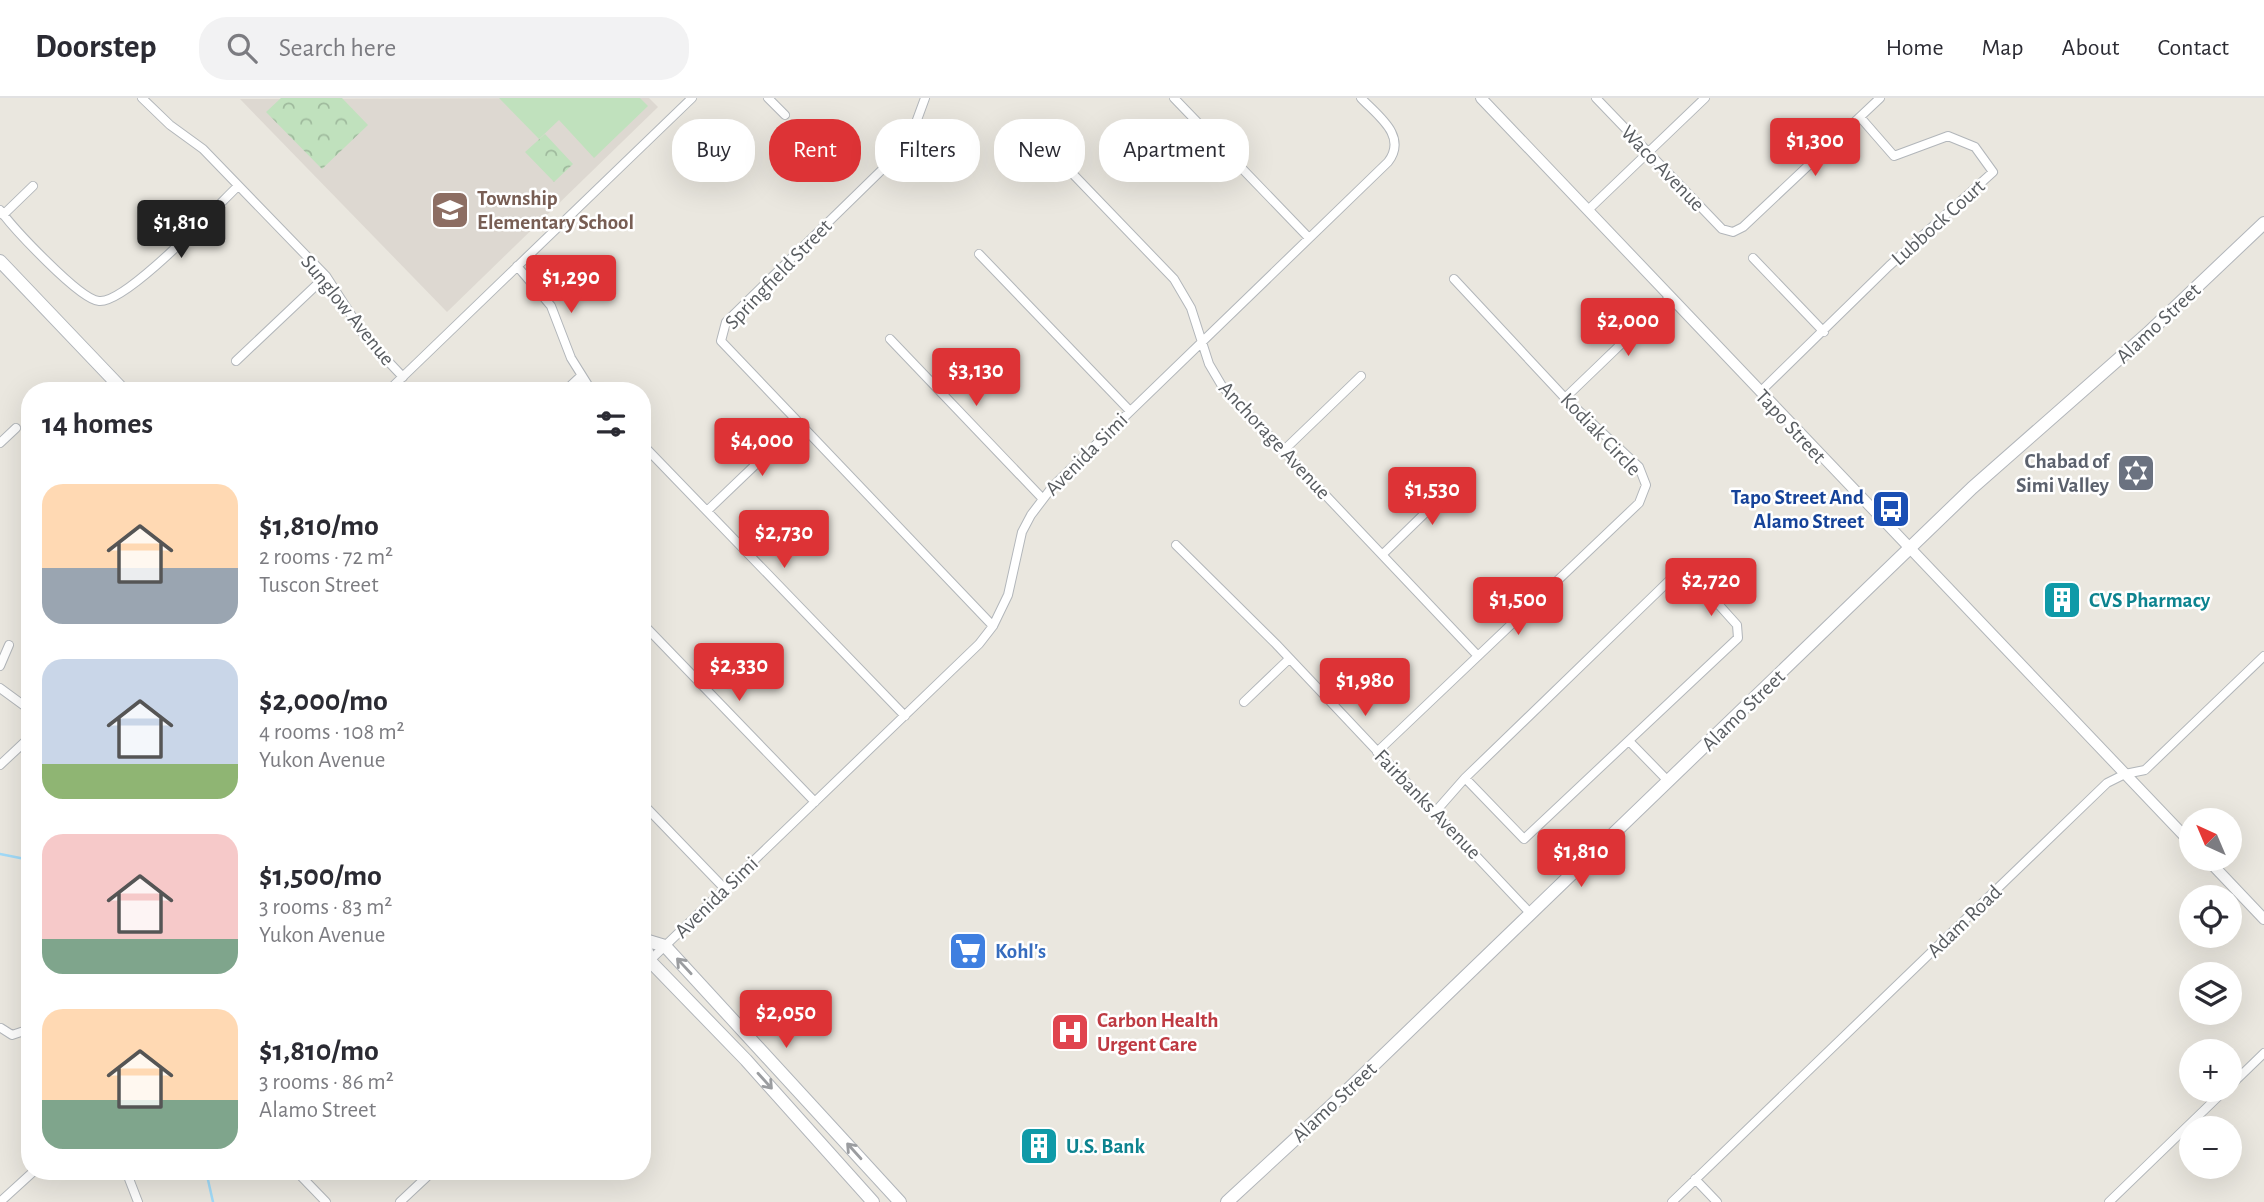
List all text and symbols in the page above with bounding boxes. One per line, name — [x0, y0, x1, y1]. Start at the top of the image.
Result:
search box — [199, 17, 689, 80]
icon: search — [223, 29, 261, 67]
text: Doorstep — [35, 31, 157, 64]
text: Search here — [279, 35, 396, 61]
text: Home — [1886, 36, 1944, 60]
text: Map — [1982, 36, 2024, 60]
text: About — [2062, 36, 2119, 60]
text: Contact — [2157, 36, 2229, 60]
pin: $1,300 — [1758, 118, 1872, 178]
chip: Buy — [672, 119, 755, 182]
chip: Rent — [769, 119, 861, 182]
chip: Filters — [875, 119, 980, 182]
chip: New — [994, 119, 1085, 182]
chip: Apartment — [1099, 119, 1249, 182]
street label: Waco Avenue — [1617, 121, 1709, 215]
text: $1,300 — [1786, 129, 1844, 152]
street label: Lubbock Court — [1888, 175, 1989, 269]
place label: Township Elementary School — [477, 188, 634, 233]
school or university icon: Township Elementary School — [429, 189, 471, 231]
pin: $1,810 — [124, 200, 238, 260]
text: $1,810 — [153, 211, 209, 234]
street label: Springfield Street — [721, 215, 836, 333]
street label: Sunglow Avenue — [297, 251, 398, 370]
pin: $1,290 — [514, 256, 628, 315]
text: $1,290 — [542, 266, 600, 289]
street label: Alamo Street — [2112, 279, 2205, 367]
pin: $2,000 — [1571, 299, 1685, 358]
text: $2,000 — [1597, 309, 1659, 332]
pin: $3,130 — [919, 348, 1033, 408]
text: $3,130 — [948, 359, 1004, 382]
street label: Anchorage Avenue — [1215, 377, 1334, 503]
street label: Tapo Street — [1751, 385, 1830, 468]
street label: Kodiak Circle — [1556, 389, 1645, 480]
icon: filters — [592, 405, 630, 443]
text: 14 homes — [42, 409, 153, 439]
street label: Avenida Simi — [1041, 409, 1132, 500]
pin: $4,000 — [705, 418, 819, 478]
text: $4,000 — [730, 429, 794, 452]
place label: Chabad of Simi Valley — [2016, 451, 2111, 496]
synagogue icon: Chabad of Simi Valley — [2115, 452, 2157, 494]
pin: $1,530 — [1375, 468, 1489, 527]
text: $1,530 — [1404, 478, 1460, 501]
place label: Tapo Street And Alamo Street — [1731, 487, 1864, 532]
bus stop icon: Tapo Street And Alamo Street — [1870, 488, 1912, 530]
pin: $2,730 — [727, 510, 841, 570]
text: $1,810/mo — [259, 511, 379, 541]
icon: home — [98, 512, 182, 596]
text: $2,730 — [755, 521, 813, 544]
text: 2 rooms · 72 m² — [259, 546, 393, 569]
pin: $2,720 — [1654, 559, 1768, 618]
text: $2,720 — [1681, 569, 1741, 592]
text: Tuscon Street — [259, 574, 379, 597]
pin: $1,500 — [1461, 578, 1575, 637]
building icon: CVS Pharmacy — [2041, 579, 2083, 621]
text: $1,500 — [1489, 588, 1547, 611]
place label: CVS Pharmacy — [2089, 590, 2211, 611]
pin: $2,330 — [682, 644, 796, 703]
text: $2,330 — [710, 654, 768, 677]
pin: $1,980 — [1308, 658, 1422, 718]
street label: Alamo Street — [1698, 665, 1789, 755]
text: $1,980 — [1336, 669, 1394, 692]
text: $2,000/mo — [259, 686, 388, 716]
icon: home — [98, 687, 182, 771]
text: 4 rooms · 108 m² — [259, 721, 405, 744]
street label: Fairbanks Avenue — [1370, 746, 1485, 863]
text: Yukon Avenue — [259, 749, 385, 772]
north arrow — [2179, 808, 2242, 872]
map controls — [2179, 808, 2242, 1179]
pin: $1,810 — [1524, 830, 1638, 889]
text: $1,810 — [1553, 840, 1609, 863]
street label: Avenida Simi — [671, 853, 762, 942]
text: $1,500/mo — [259, 861, 382, 891]
icon: home — [98, 862, 182, 946]
street label: Adam Road — [1923, 881, 2006, 962]
button: locate — [2179, 885, 2242, 948]
text: 3 rooms · 83 m² — [259, 896, 392, 919]
text: Yukon Avenue — [259, 924, 385, 947]
supermarket icon: Kohl's — [947, 930, 989, 972]
place label: Kohl's — [995, 941, 1046, 962]
one-way arrow — [676, 958, 693, 975]
button: layers — [2179, 962, 2242, 1025]
pin: $2,050 — [729, 990, 843, 1050]
text: $2,050 — [756, 1001, 816, 1024]
place label: Carbon Health Urgent Care — [1097, 1010, 1219, 1055]
hospital icon: Carbon Health Urgent Care — [1049, 1011, 1091, 1053]
text: $1,810/mo — [259, 1036, 379, 1066]
icon: home — [98, 1037, 182, 1121]
button: + — [2179, 1039, 2242, 1102]
street label: Alamo Street — [1288, 1058, 1381, 1146]
text: 3 rooms · 86 m² — [259, 1071, 394, 1094]
one-way arrow — [757, 1072, 773, 1090]
text: Alamo Street — [259, 1099, 376, 1122]
button: − — [2179, 1116, 2242, 1179]
building icon: U.S. Bank — [1018, 1125, 1060, 1167]
place label: U.S. Bank — [1066, 1136, 1145, 1157]
one-way arrow — [847, 1143, 863, 1161]

